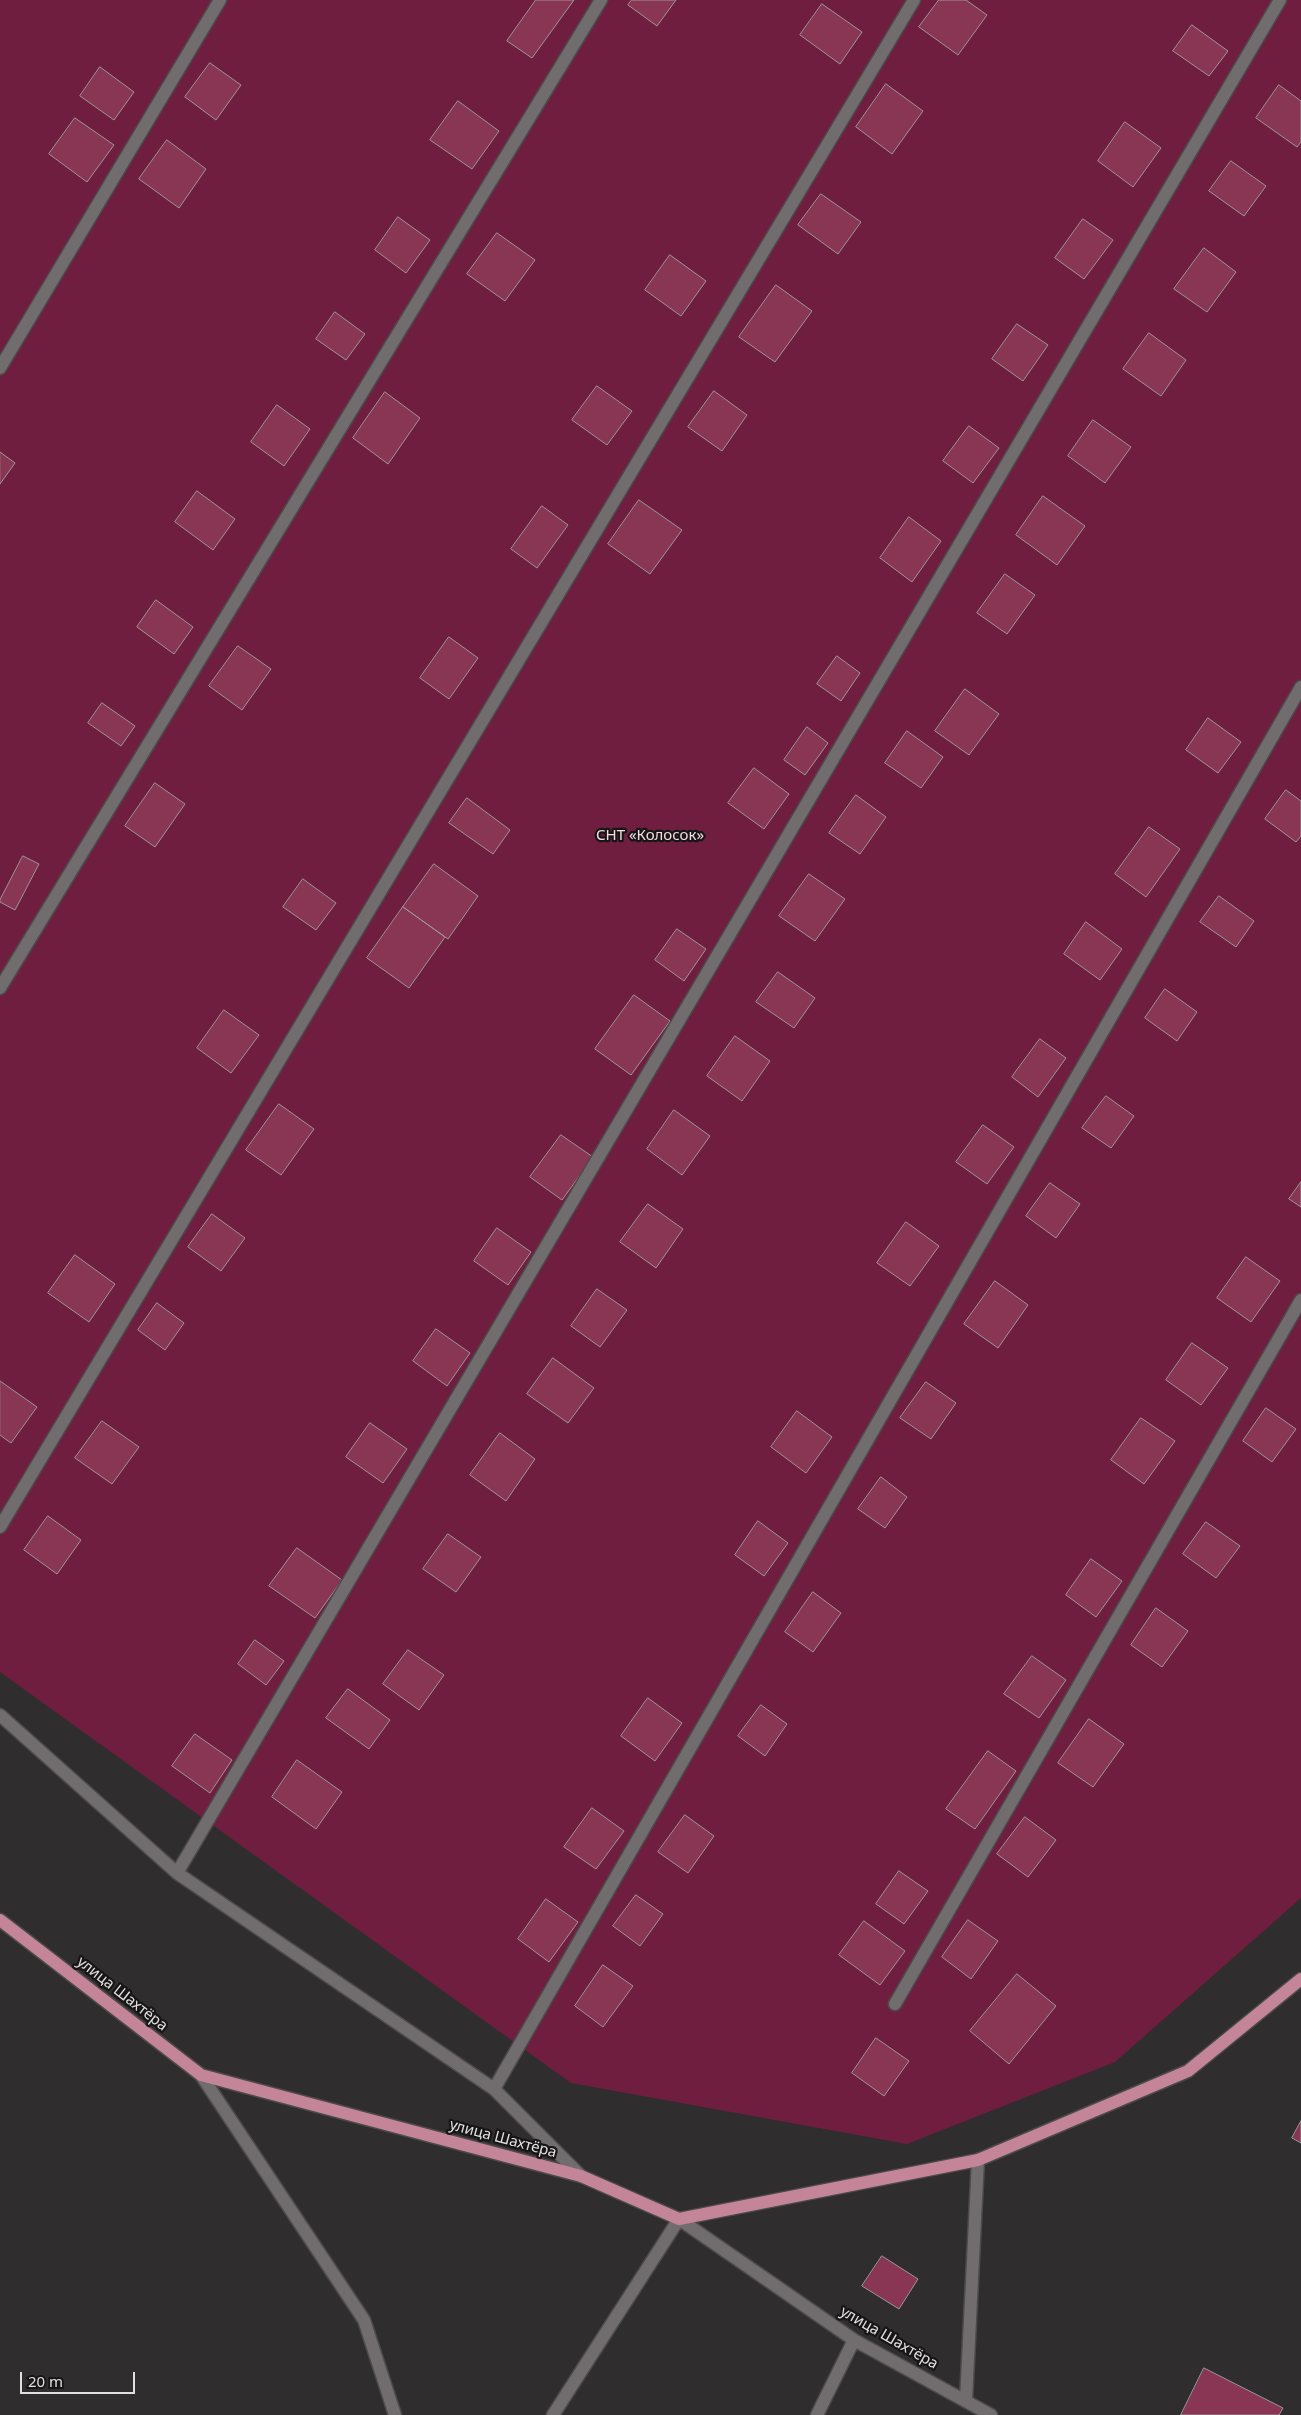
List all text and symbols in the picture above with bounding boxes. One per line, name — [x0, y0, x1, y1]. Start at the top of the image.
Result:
park label: СНТ «Колосок» — [596, 827, 704, 845]
street label: улица Шахтёра — [73, 1953, 171, 2035]
street label: улица Шахтёра — [447, 2116, 559, 2162]
street label: улица Шахтёра — [837, 2303, 941, 2373]
scale bar — [22, 2362, 138, 2394]
text: 20 m — [28, 2371, 63, 2391]

